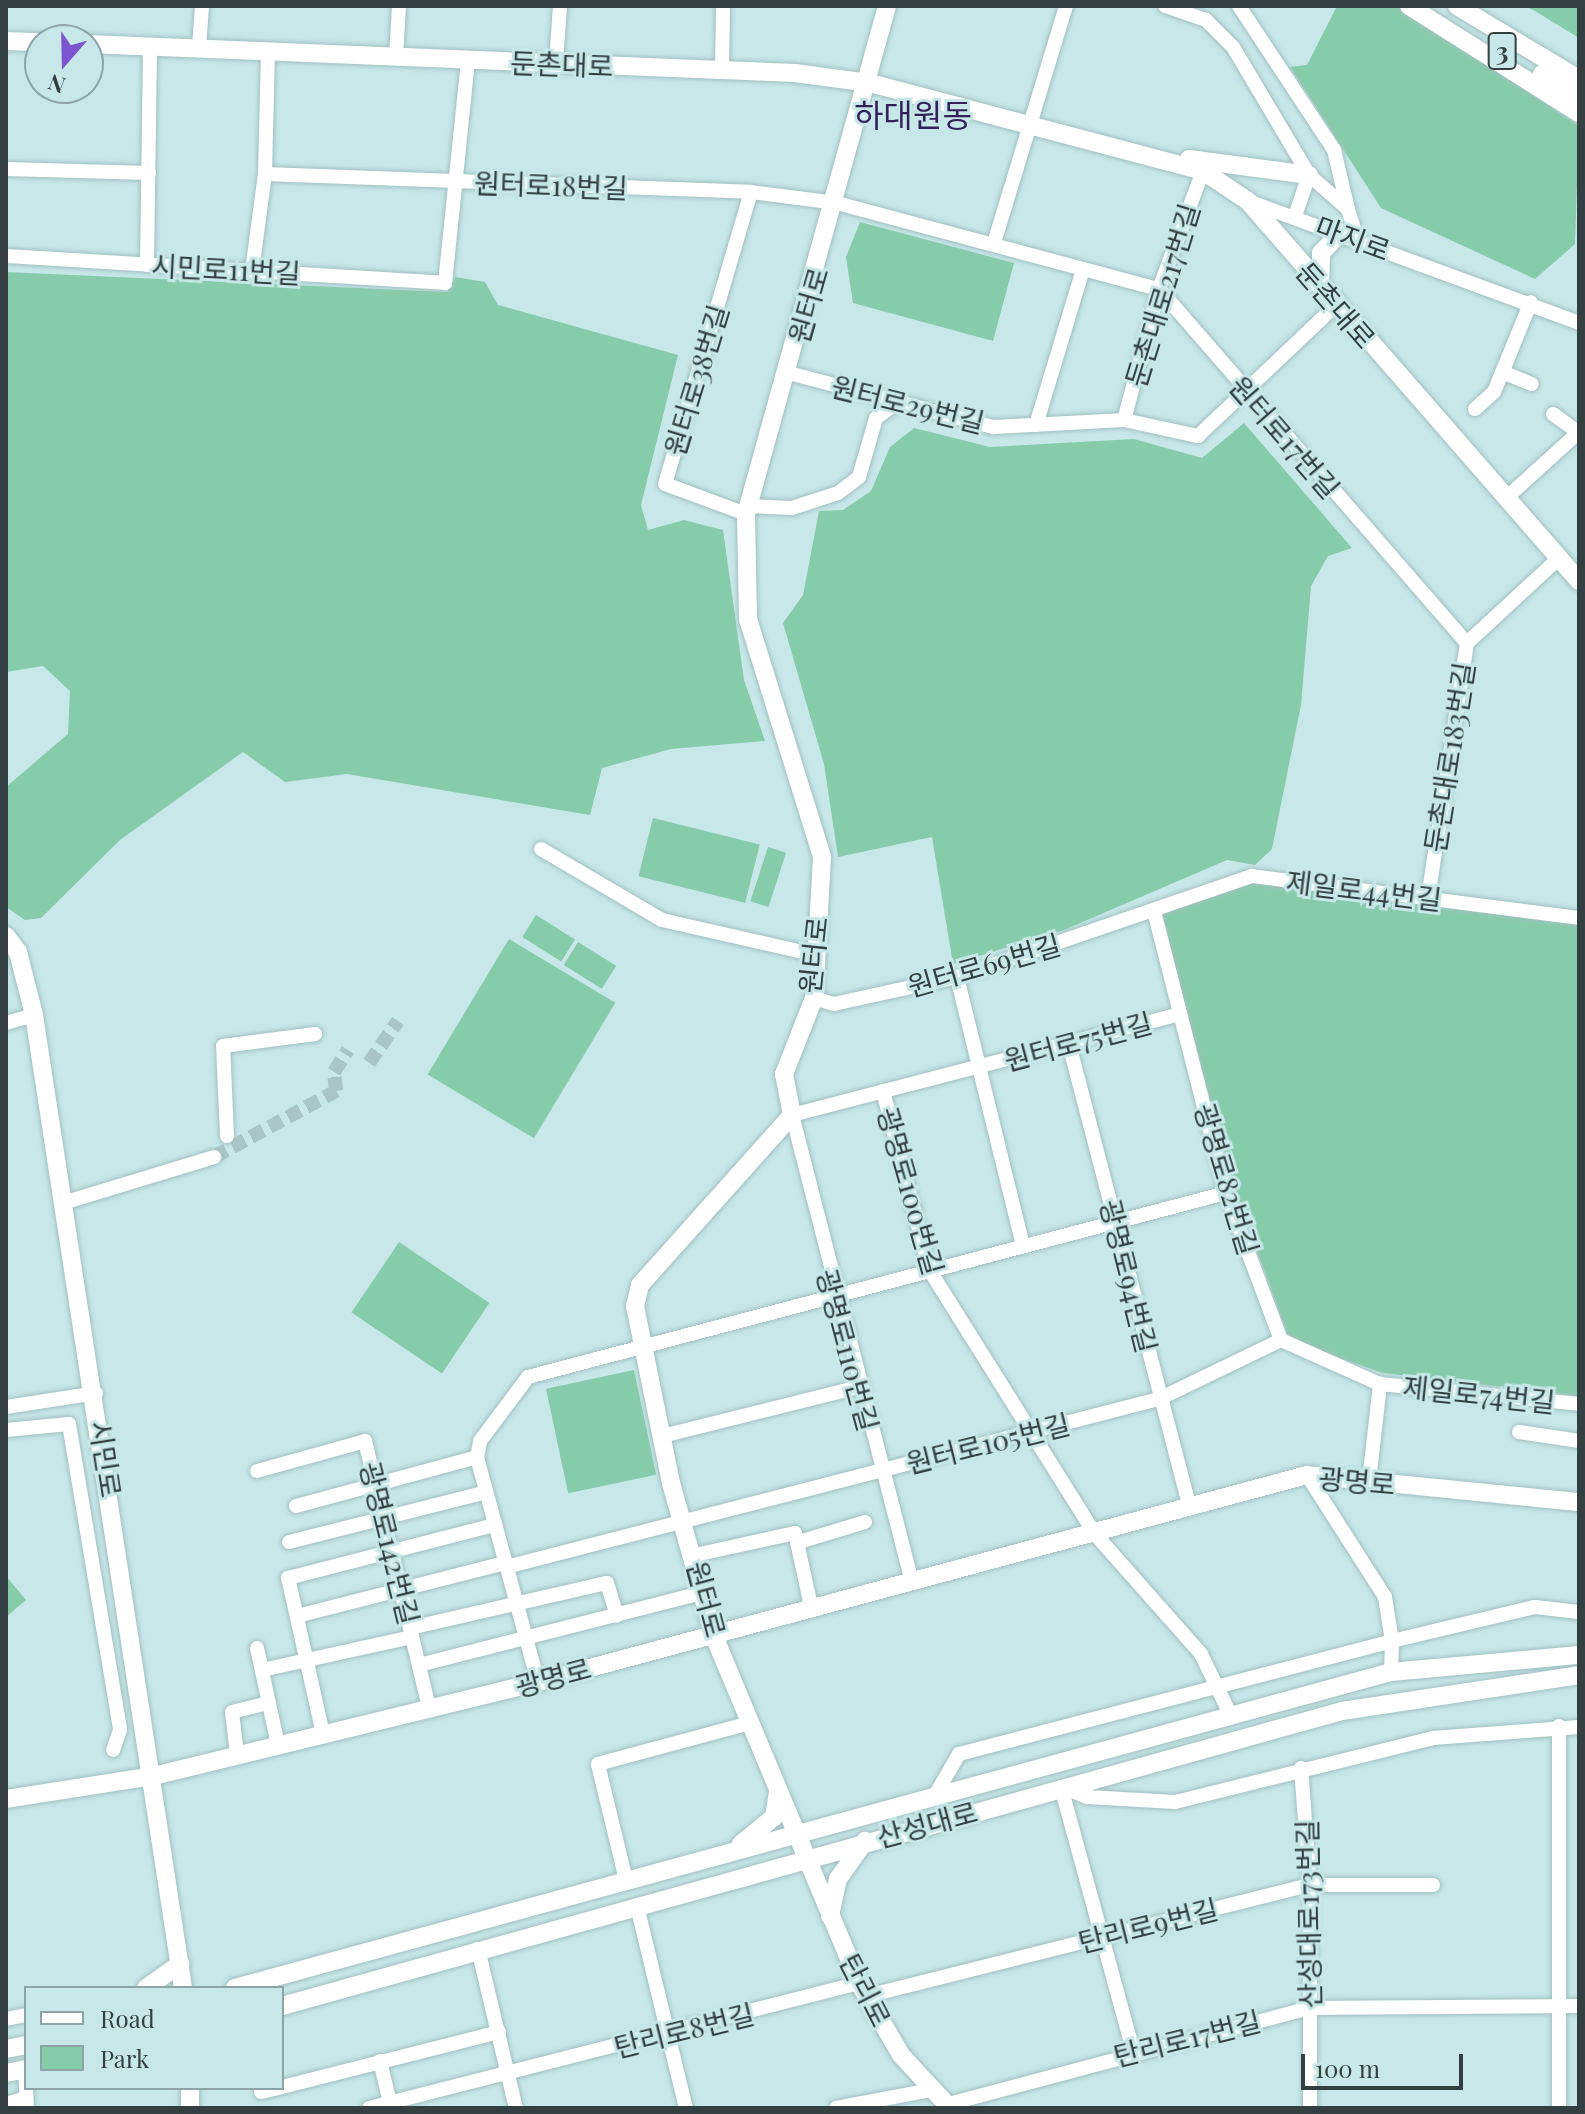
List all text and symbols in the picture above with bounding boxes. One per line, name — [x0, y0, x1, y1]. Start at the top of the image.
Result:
north arrow — [24, 24, 104, 104]
road number: 3 — [1486, 29, 1518, 73]
street label: 둔촌대로 — [510, 45, 614, 83]
text: N — [44, 68, 69, 101]
district label: 하대원동 — [854, 95, 972, 133]
street label: 원터로18번길 — [474, 166, 628, 204]
street label: 둔촌대로217번길 — [1118, 199, 1206, 391]
street label: 마지로 — [1311, 209, 1395, 267]
street label: 시민로11번길 — [150, 248, 302, 290]
street label: 둔촌대로 — [1290, 255, 1382, 355]
street label: 원터로 — [781, 263, 835, 347]
street label: 원터로38번길 — [657, 301, 735, 459]
street label: 원터로29번길 — [828, 369, 988, 439]
street label: 원터로17번길 — [1223, 369, 1347, 505]
street label: 둔촌대로183번길 — [1417, 660, 1481, 854]
street label: 제일로44번길 — [1284, 864, 1444, 916]
street label: 원터로 — [792, 915, 834, 995]
street label: 원터로69번길 — [904, 927, 1064, 1003]
street label: 원터로75번길 — [1000, 1005, 1156, 1077]
street label: 광명로82번길 — [1188, 1099, 1266, 1259]
street label: 광명로100번길 — [871, 1103, 951, 1279]
street label: 광명로94번길 — [1094, 1196, 1164, 1356]
street label: 광명로110번길 — [810, 1265, 886, 1435]
street label: 제일로74번길 — [1401, 1369, 1557, 1419]
street label: 원터로105번길 — [903, 1406, 1073, 1480]
street label: 시민로 — [83, 1418, 129, 1500]
street label: 광명로142번길 — [354, 1458, 426, 1628]
street label: 광명로 — [1317, 1461, 1397, 1501]
street label: 원터로 — [681, 1557, 733, 1641]
street label: 광명로 — [511, 1651, 595, 1703]
street label: 산성대로 — [873, 1794, 981, 1854]
street label: 산성대로173번길 — [1290, 1819, 1326, 2009]
street label: 탄리로9번길 — [1075, 1891, 1221, 1959]
street label: 탄리로 — [833, 1948, 899, 2032]
legend — [24, 1986, 284, 2090]
street label: 탄리로8번길 — [610, 1996, 758, 2064]
text: Road — [100, 2002, 155, 2034]
street label: 탄리로17번길 — [1110, 2003, 1264, 2073]
scale bar — [1305, 2038, 1467, 2088]
text: Park — [100, 2042, 149, 2074]
text: 100 m — [1315, 2052, 1380, 2084]

